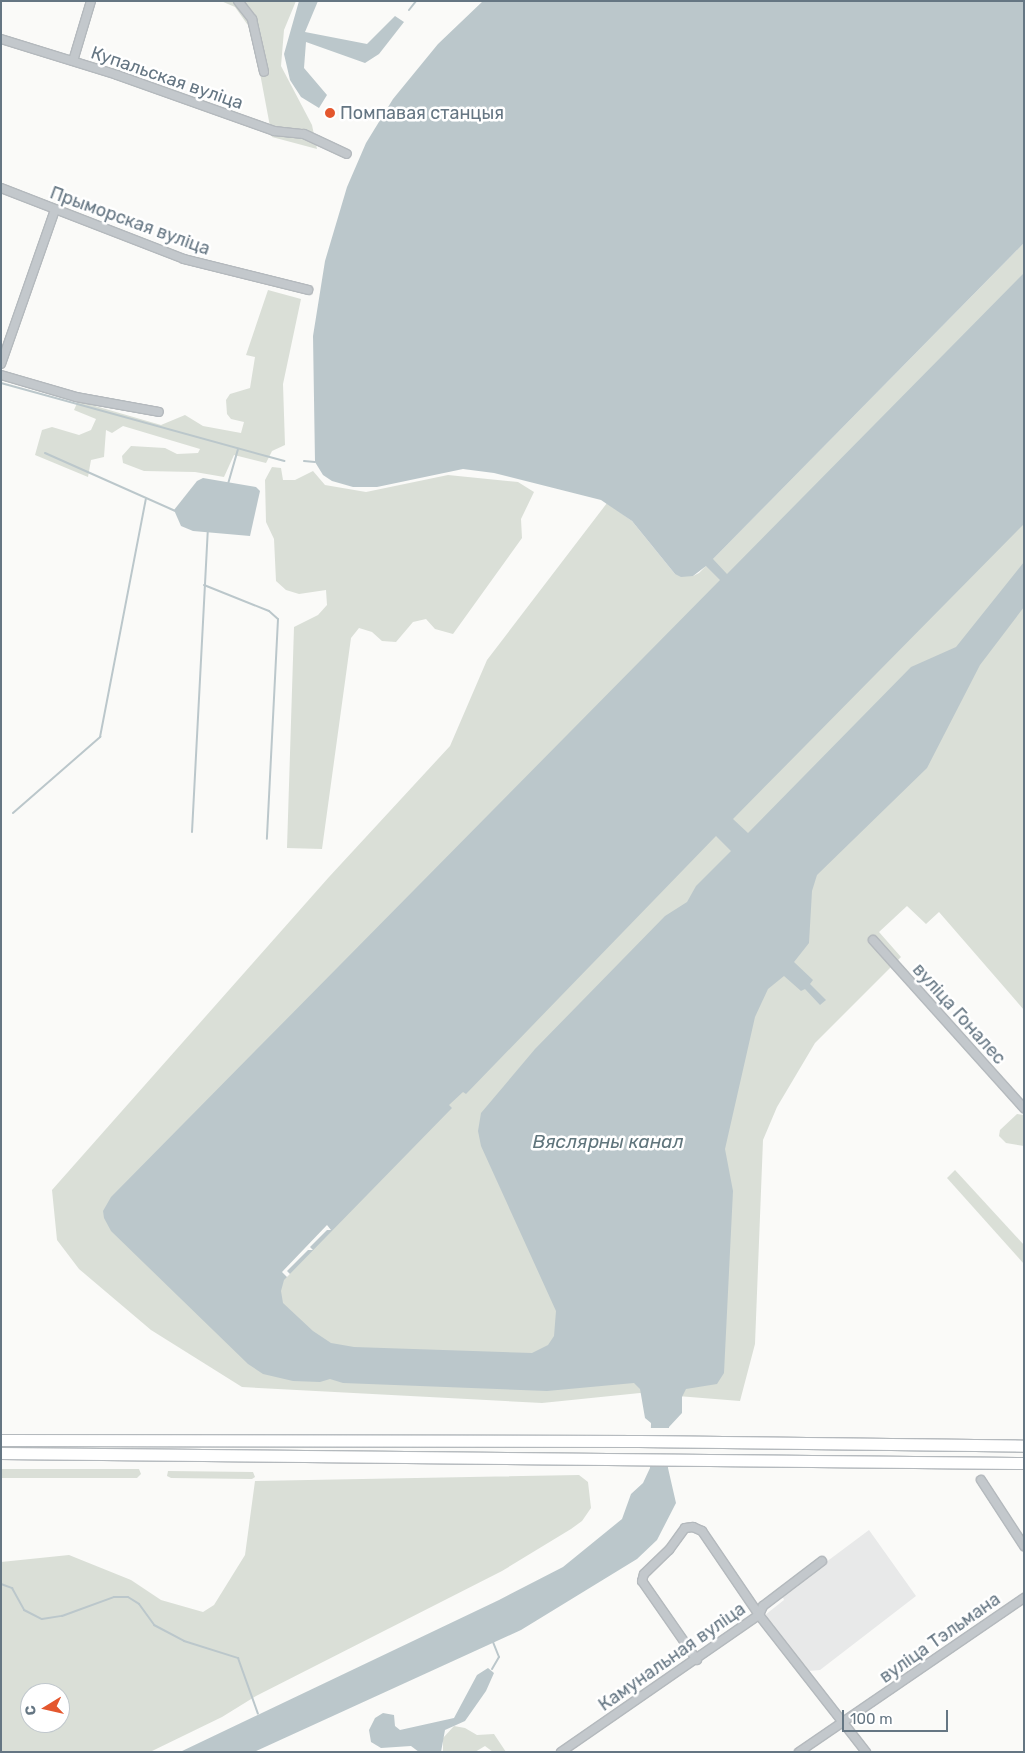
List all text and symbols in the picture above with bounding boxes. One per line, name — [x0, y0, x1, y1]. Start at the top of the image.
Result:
street label: Купальская вуліца — [88, 42, 246, 114]
place label: Помпавая станцыя — [340, 102, 504, 124]
marker: Помпавая станцыя — [324, 107, 336, 119]
street label: Прыморская вуліца — [47, 182, 213, 260]
street label: вуліца Гоналес — [908, 959, 1010, 1069]
water label: Вяслярны канал — [533, 1131, 683, 1153]
street label: вуліца Тэльмана — [875, 1588, 1005, 1688]
street label: Камунальная вуліца — [594, 1598, 750, 1716]
north arrow — [20, 1683, 70, 1733]
scale bar — [845, 1700, 951, 1732]
text: С — [22, 1704, 40, 1716]
text: 100 m — [850, 1710, 892, 1728]

